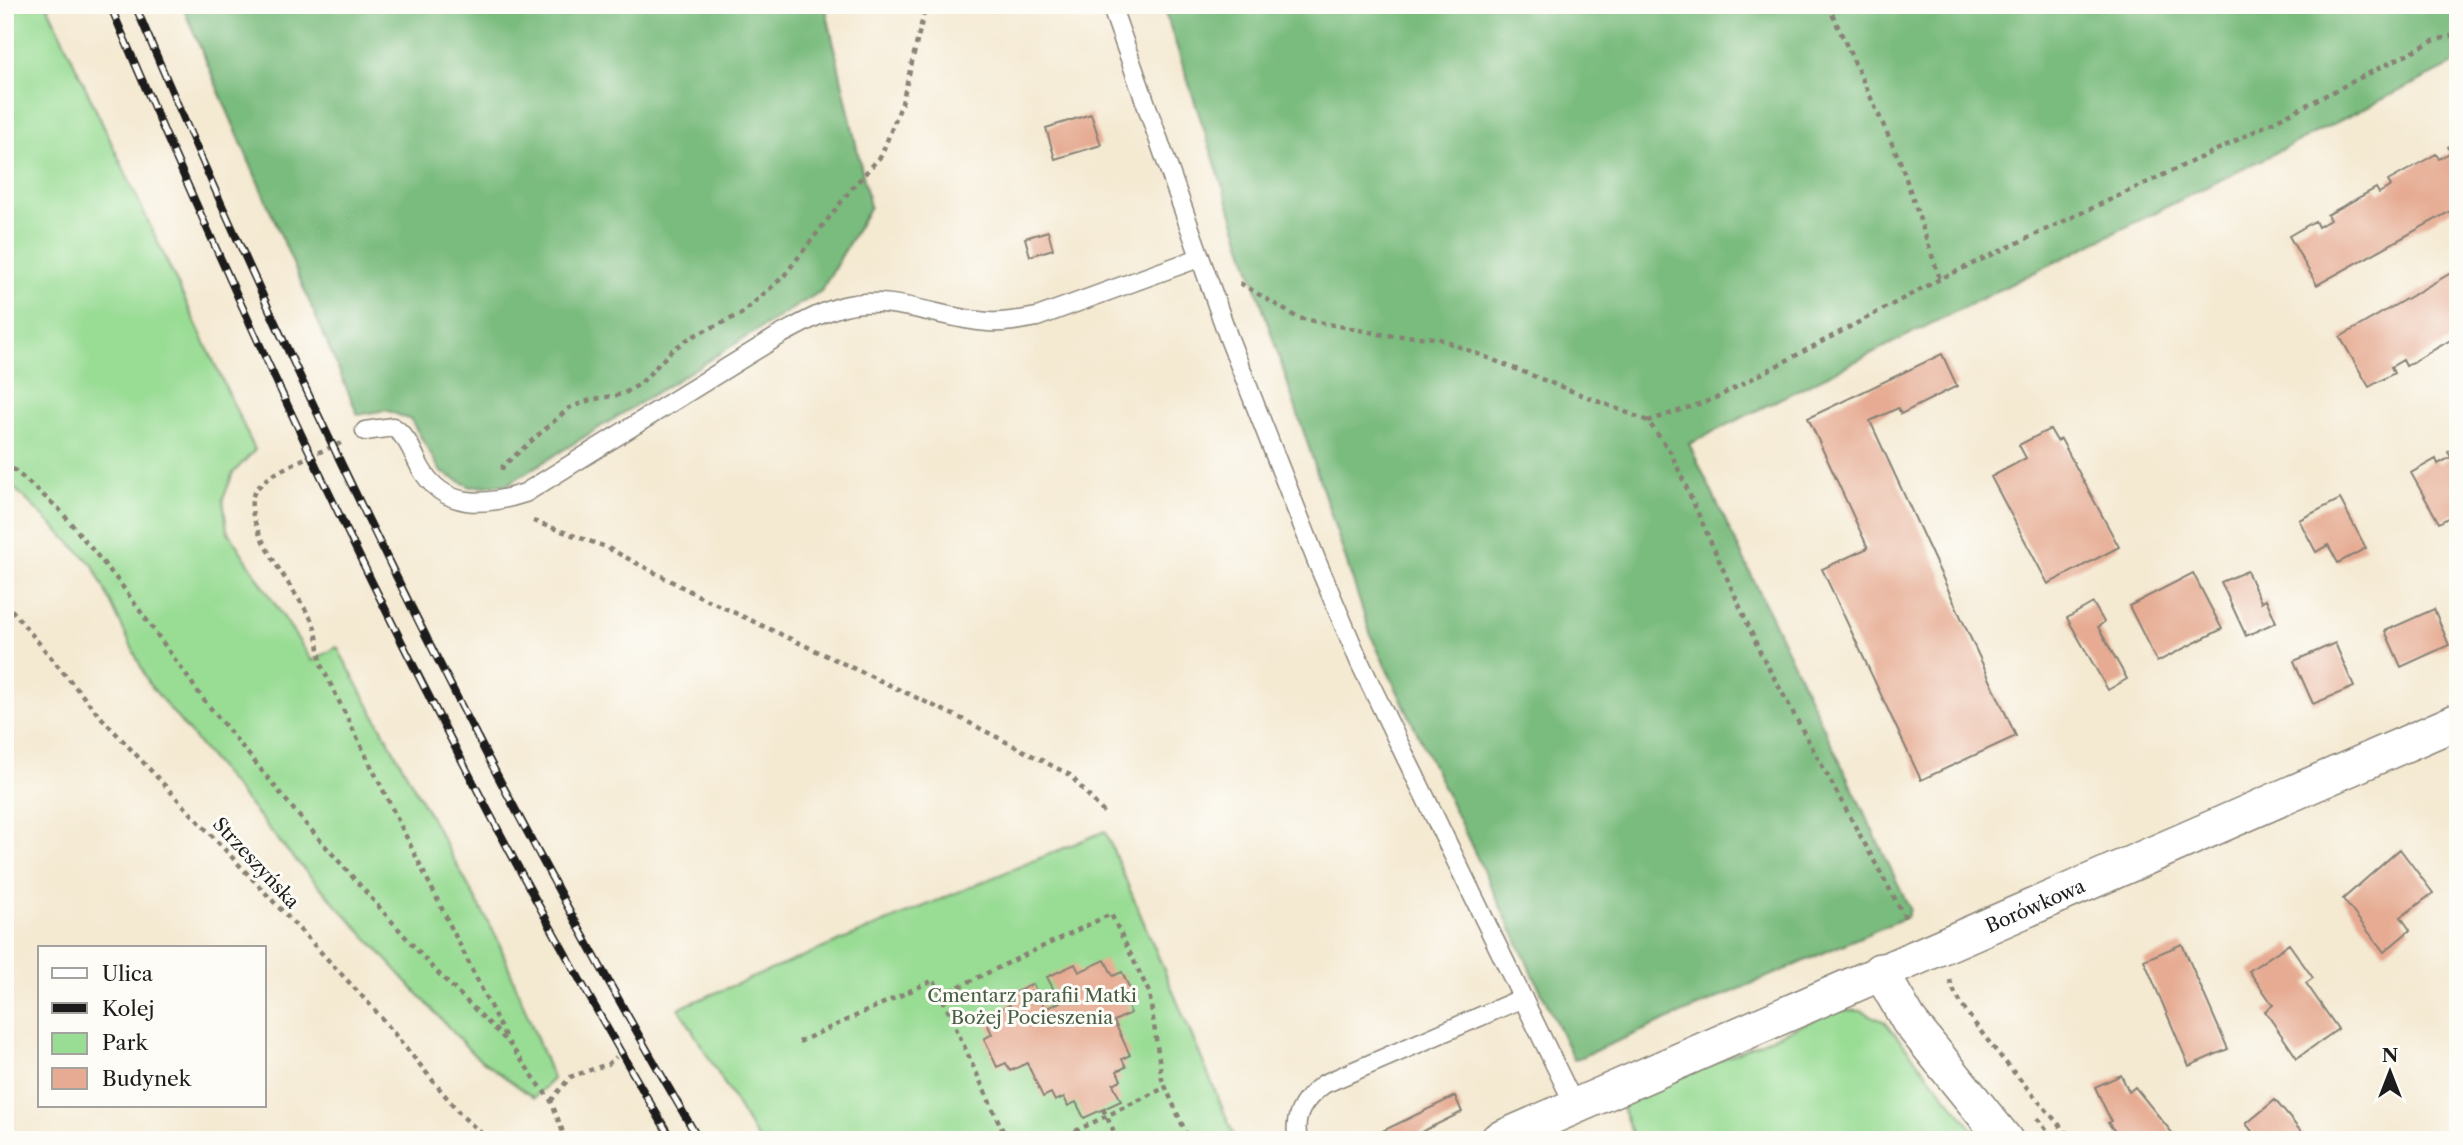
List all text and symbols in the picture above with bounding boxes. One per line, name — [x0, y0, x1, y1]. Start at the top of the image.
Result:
street label: Strzeszyńska — [208, 813, 304, 913]
street label: Borówkowa — [1982, 874, 2088, 937]
legend — [38, 946, 266, 1106]
text: Ulica — [102, 961, 154, 986]
park label: Cmentarz parafii Matki Bożej Pocieszenia — [927, 984, 1137, 1029]
text: Kolej — [102, 996, 154, 1021]
text: Park — [102, 1030, 148, 1055]
north arrow — [2354, 1036, 2424, 1106]
text: N — [2382, 1044, 2398, 1067]
text: Budynek — [102, 1066, 192, 1091]

